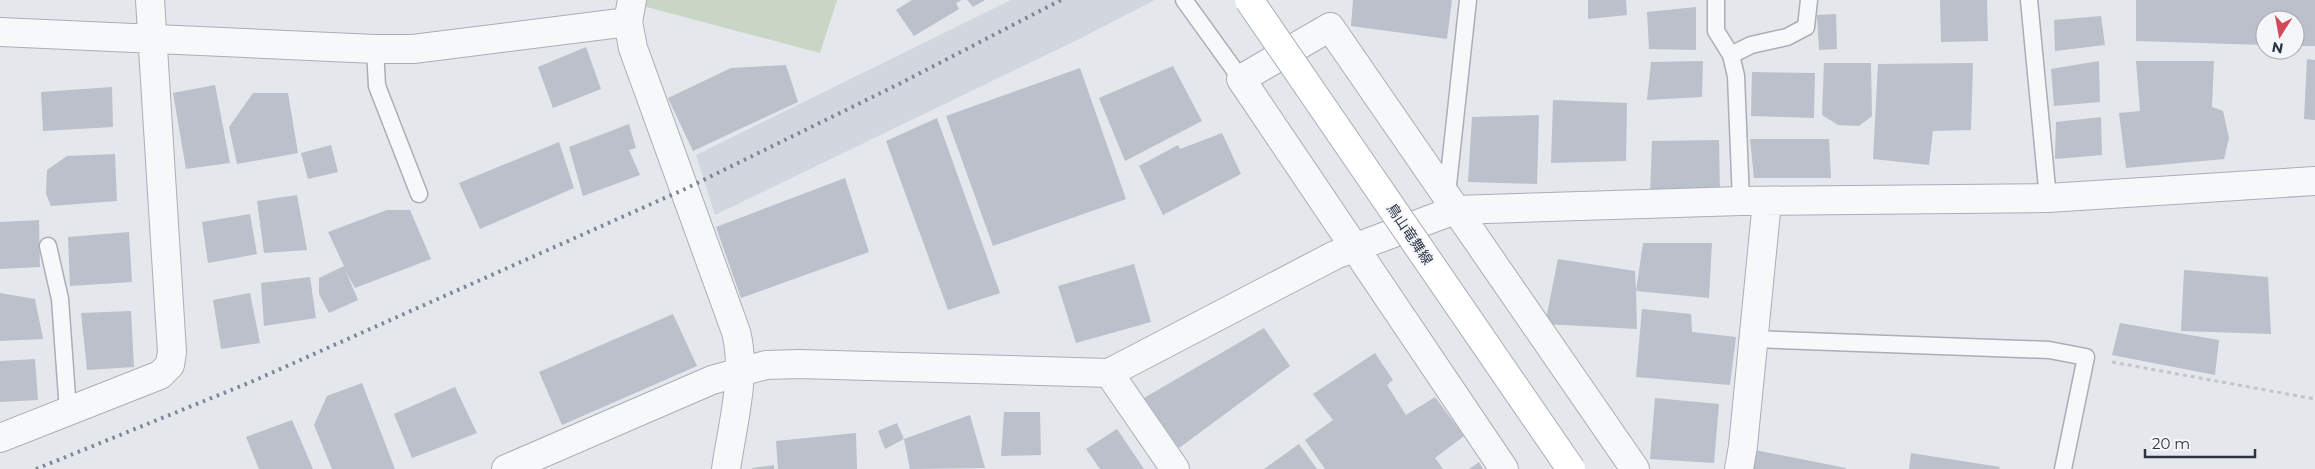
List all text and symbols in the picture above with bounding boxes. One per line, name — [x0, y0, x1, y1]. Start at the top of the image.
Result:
north arrow — [2255, 10, 2305, 60]
text: N — [2270, 38, 2285, 58]
street label: 鳥山竜舞線 — [1383, 200, 1437, 268]
scale bar — [2145, 426, 2255, 458]
text: 20 m — [2152, 434, 2190, 453]

